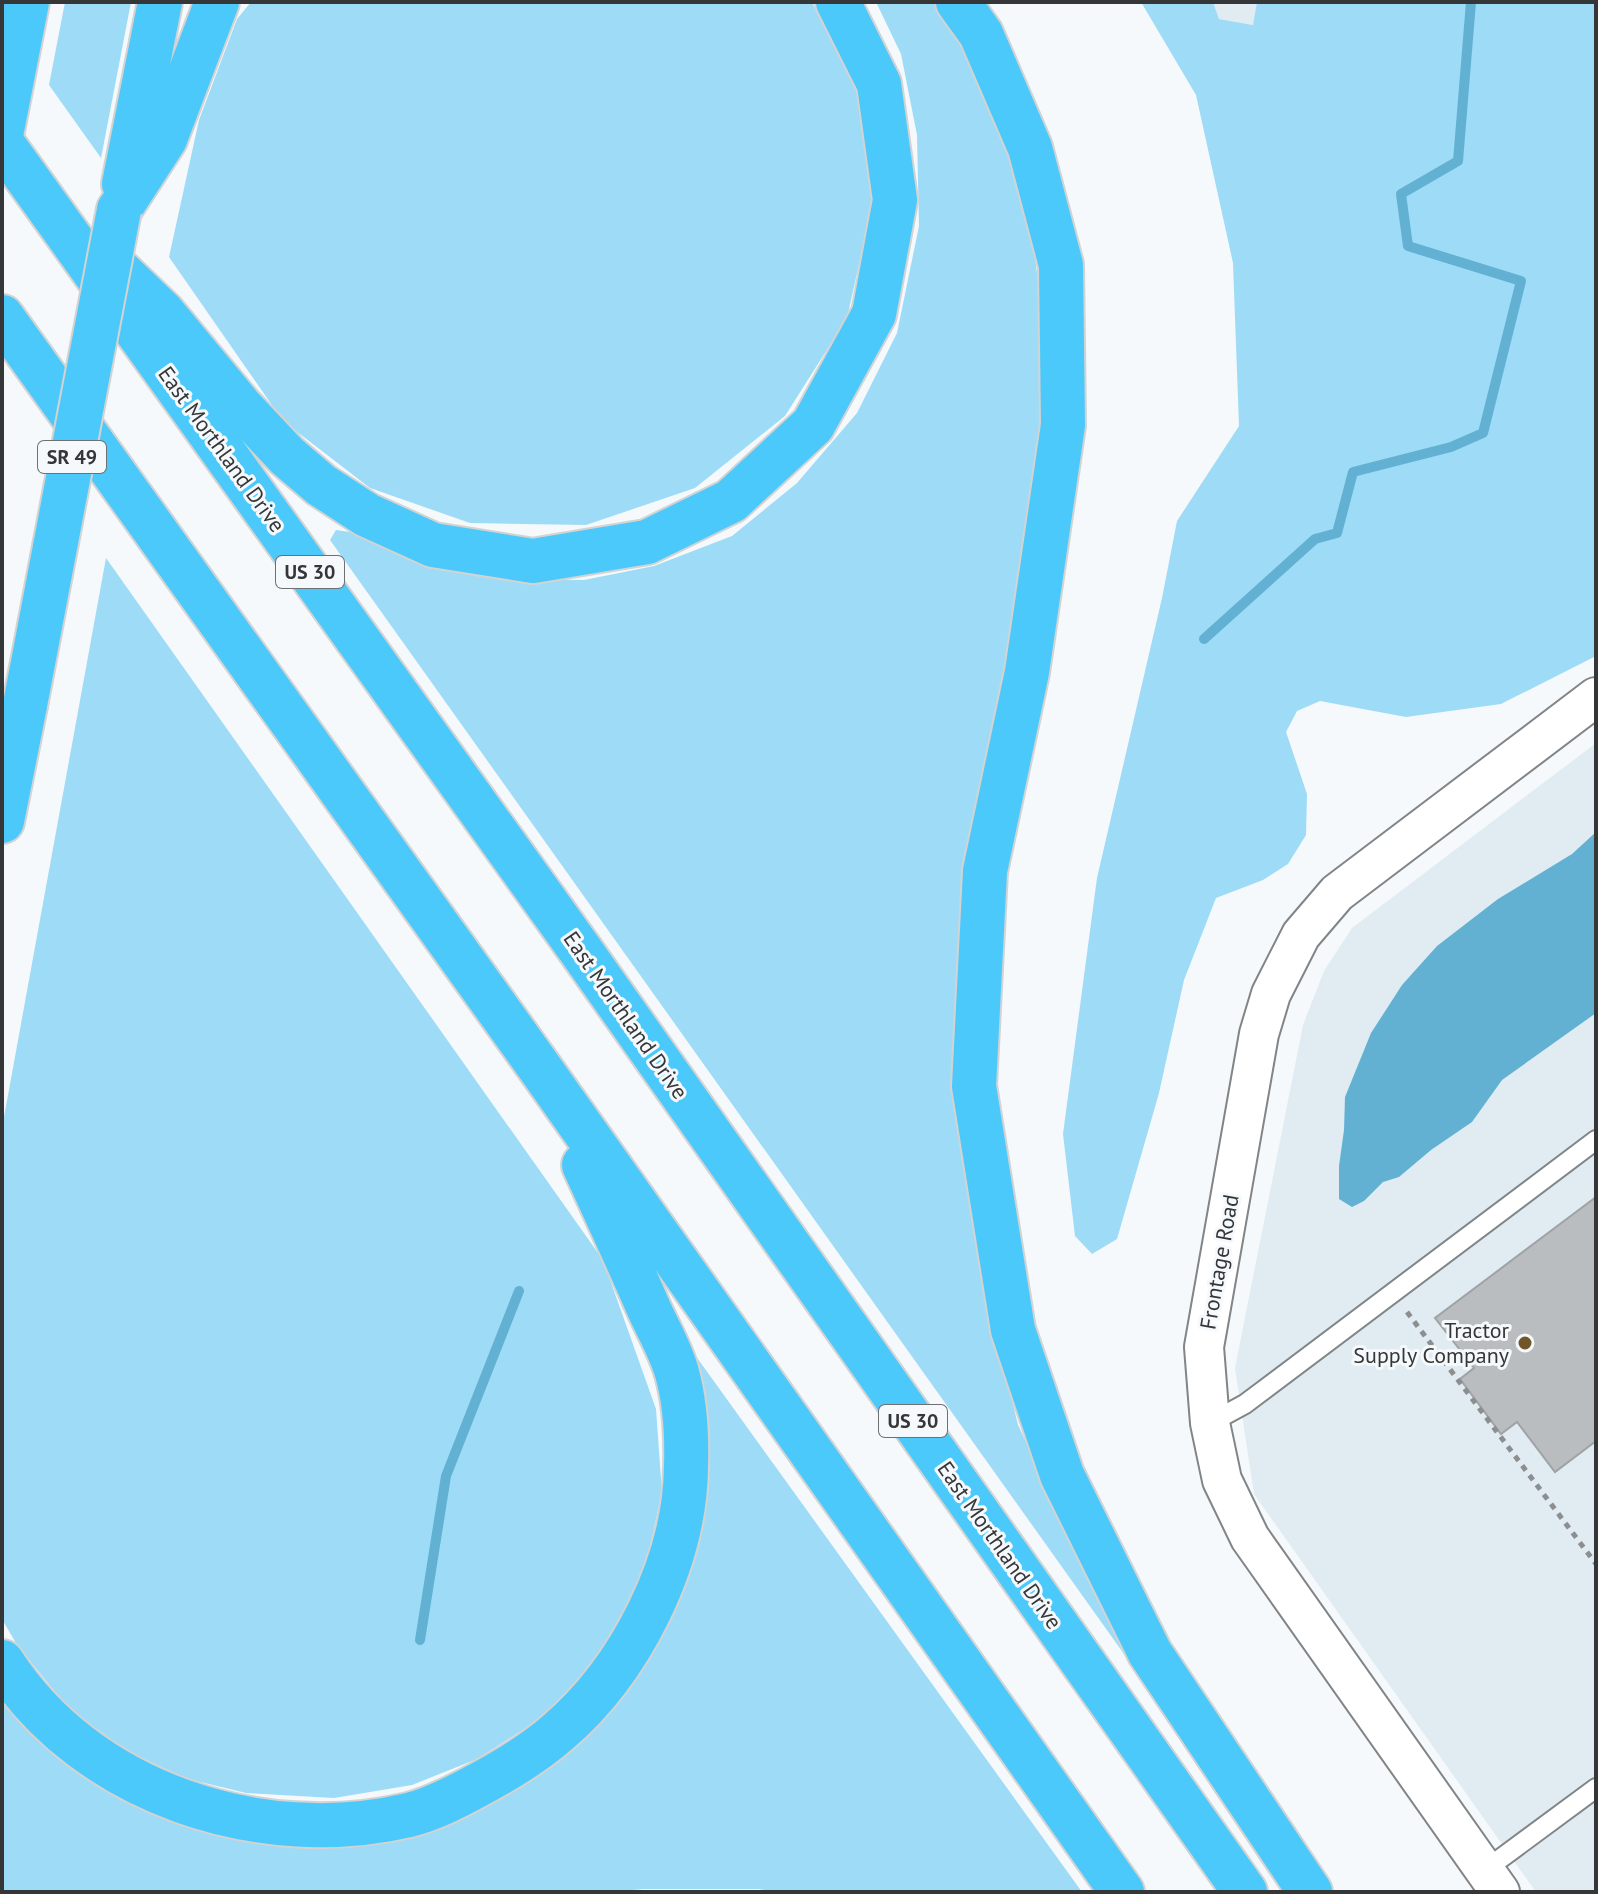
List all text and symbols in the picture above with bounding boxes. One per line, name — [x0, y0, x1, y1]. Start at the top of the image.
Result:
street label: East Morthland Drive — [152, 360, 292, 538]
road number: SR 49 — [38, 441, 106, 473]
road number: US 30 — [276, 556, 344, 588]
street label: East Morthland Drive — [558, 926, 694, 1104]
street label: Frontage Road — [1193, 1192, 1245, 1332]
place label: Tractor Supply Company — [1353, 1316, 1510, 1369]
marker: Tractor Supply Company — [1516, 1334, 1534, 1352]
road number: US 30 — [879, 1405, 947, 1437]
street label: East Morthland Drive — [932, 1456, 1068, 1634]

